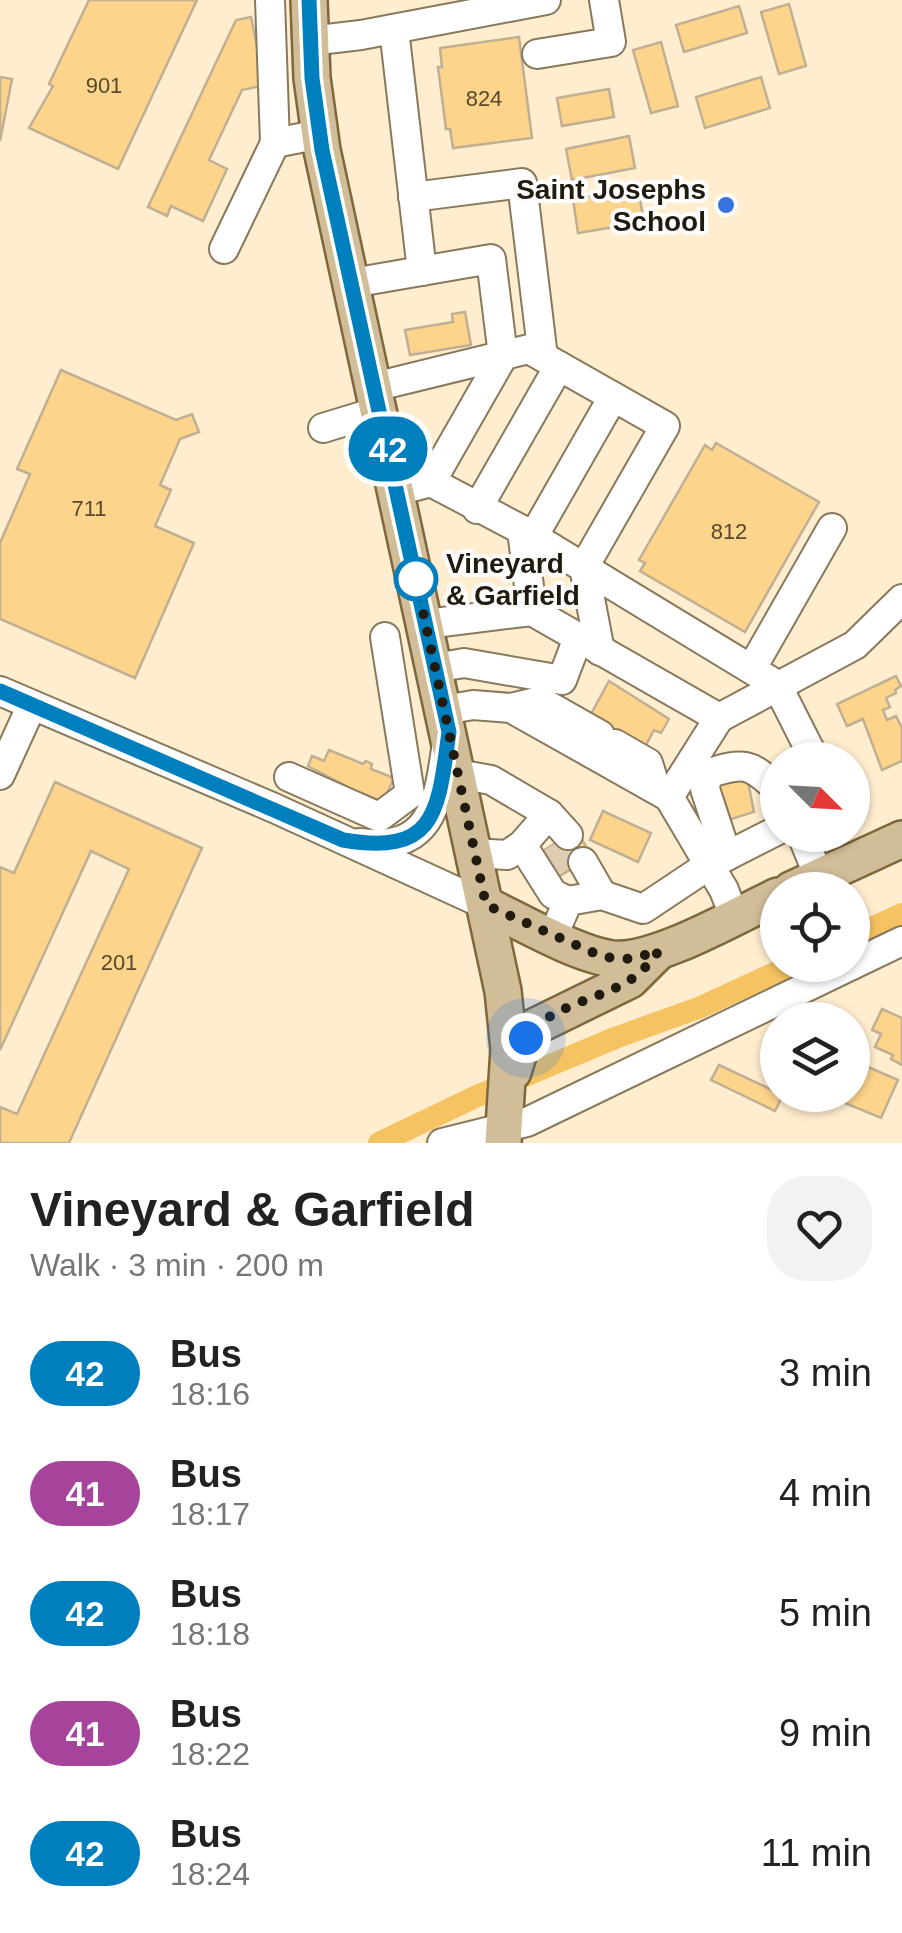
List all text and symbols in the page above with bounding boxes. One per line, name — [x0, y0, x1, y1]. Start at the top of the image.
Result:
house number: 901 — [86, 73, 122, 98]
house number: 824 — [466, 86, 502, 111]
place label: Saint Josephs School — [516, 174, 706, 237]
marker: Saint Josephs School — [715, 194, 737, 216]
line badge: 42 — [343, 416, 433, 482]
text: 42 — [369, 430, 407, 469]
house number: 711 — [71, 496, 107, 521]
house number: 812 — [711, 519, 747, 544]
place label: Vineyard & Garfield — [446, 548, 580, 611]
marker: Vineyard & Garfield — [395, 558, 437, 600]
north arrow — [760, 742, 870, 852]
map controls — [760, 742, 870, 1112]
button: locate — [760, 872, 870, 982]
house number: 201 — [101, 950, 137, 975]
button: layers — [760, 1002, 870, 1112]
your location — [501, 1013, 551, 1063]
button: heart — [767, 1176, 872, 1281]
text: Vineyard & Garfield — [30, 1183, 475, 1236]
text: Walk · 3 min · 200 m — [30, 1247, 324, 1283]
text: Bus — [170, 1333, 242, 1375]
text: 3 min — [779, 1352, 872, 1394]
text: 42 — [66, 1354, 104, 1393]
text: 18:16 — [170, 1376, 250, 1412]
text: Bus — [170, 1453, 242, 1495]
text: 4 min — [779, 1472, 872, 1514]
text: 41 — [66, 1474, 104, 1513]
text: 18:17 — [170, 1496, 250, 1532]
text: Bus — [170, 1573, 242, 1615]
text: 5 min — [779, 1592, 872, 1634]
text: 42 — [66, 1594, 104, 1633]
text: 18:18 — [170, 1616, 250, 1652]
text: Bus — [170, 1693, 242, 1735]
text: 9 min — [779, 1712, 872, 1754]
text: 41 — [66, 1714, 104, 1753]
text: 18:22 — [170, 1736, 250, 1772]
text: Bus — [170, 1813, 242, 1855]
text: 11 min — [761, 1832, 872, 1874]
text: 42 — [66, 1834, 104, 1873]
text: 18:24 — [170, 1856, 250, 1892]

